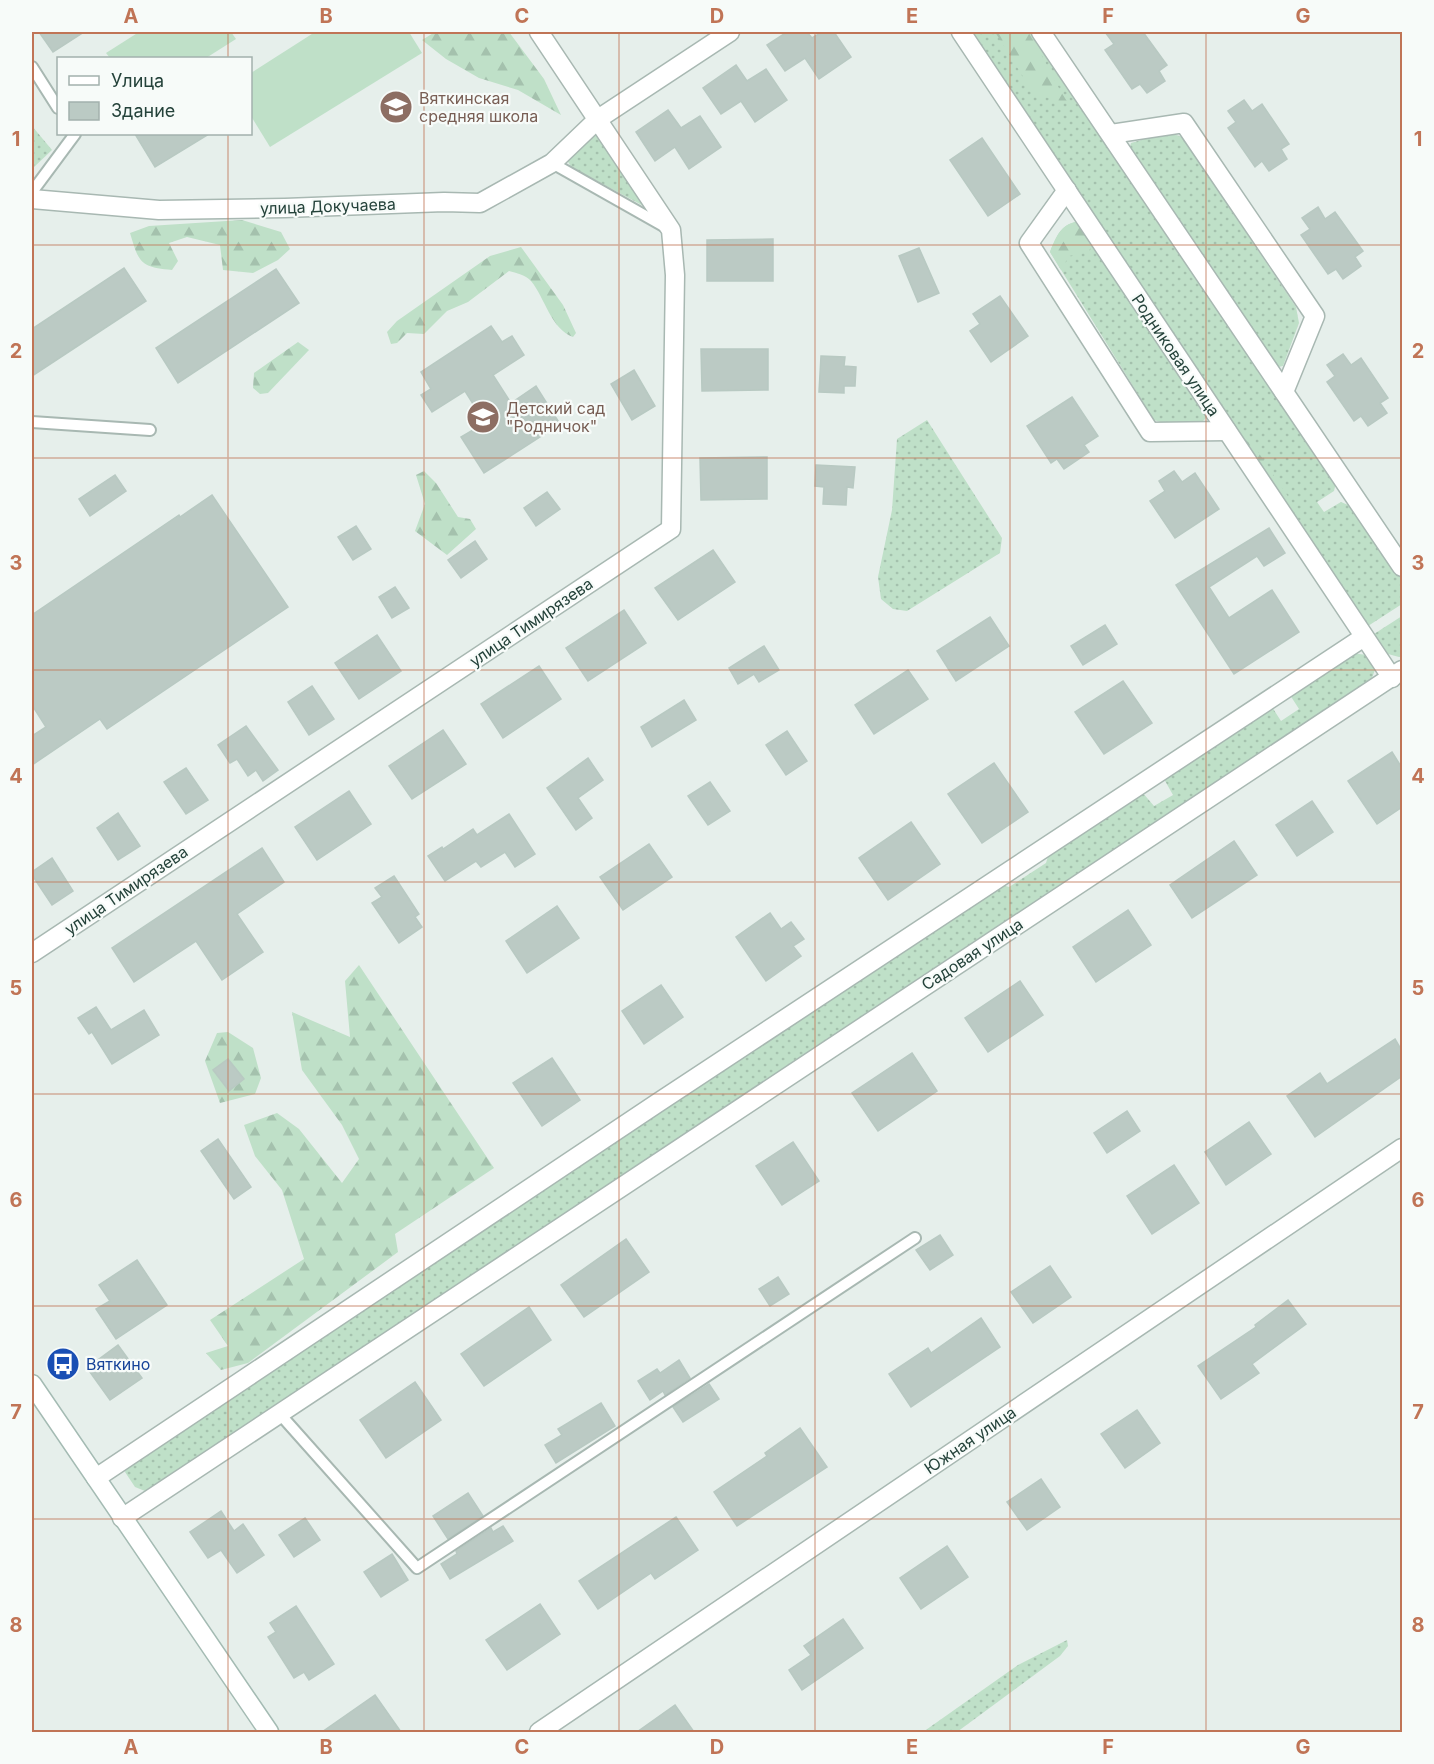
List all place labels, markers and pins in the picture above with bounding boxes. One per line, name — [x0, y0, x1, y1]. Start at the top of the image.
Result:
place label: Вяткинская средняя школа — [419, 88, 538, 126]
school or university icon: Вяткинская средняя школа — [378, 89, 414, 125]
place label: Детский сад "Родничок" — [506, 398, 605, 436]
school or university icon: Детский сад "Родничок" — [465, 399, 501, 435]
bus stop icon: Вяткино — [45, 1346, 81, 1382]
place label: Вяткино — [86, 1354, 150, 1374]

